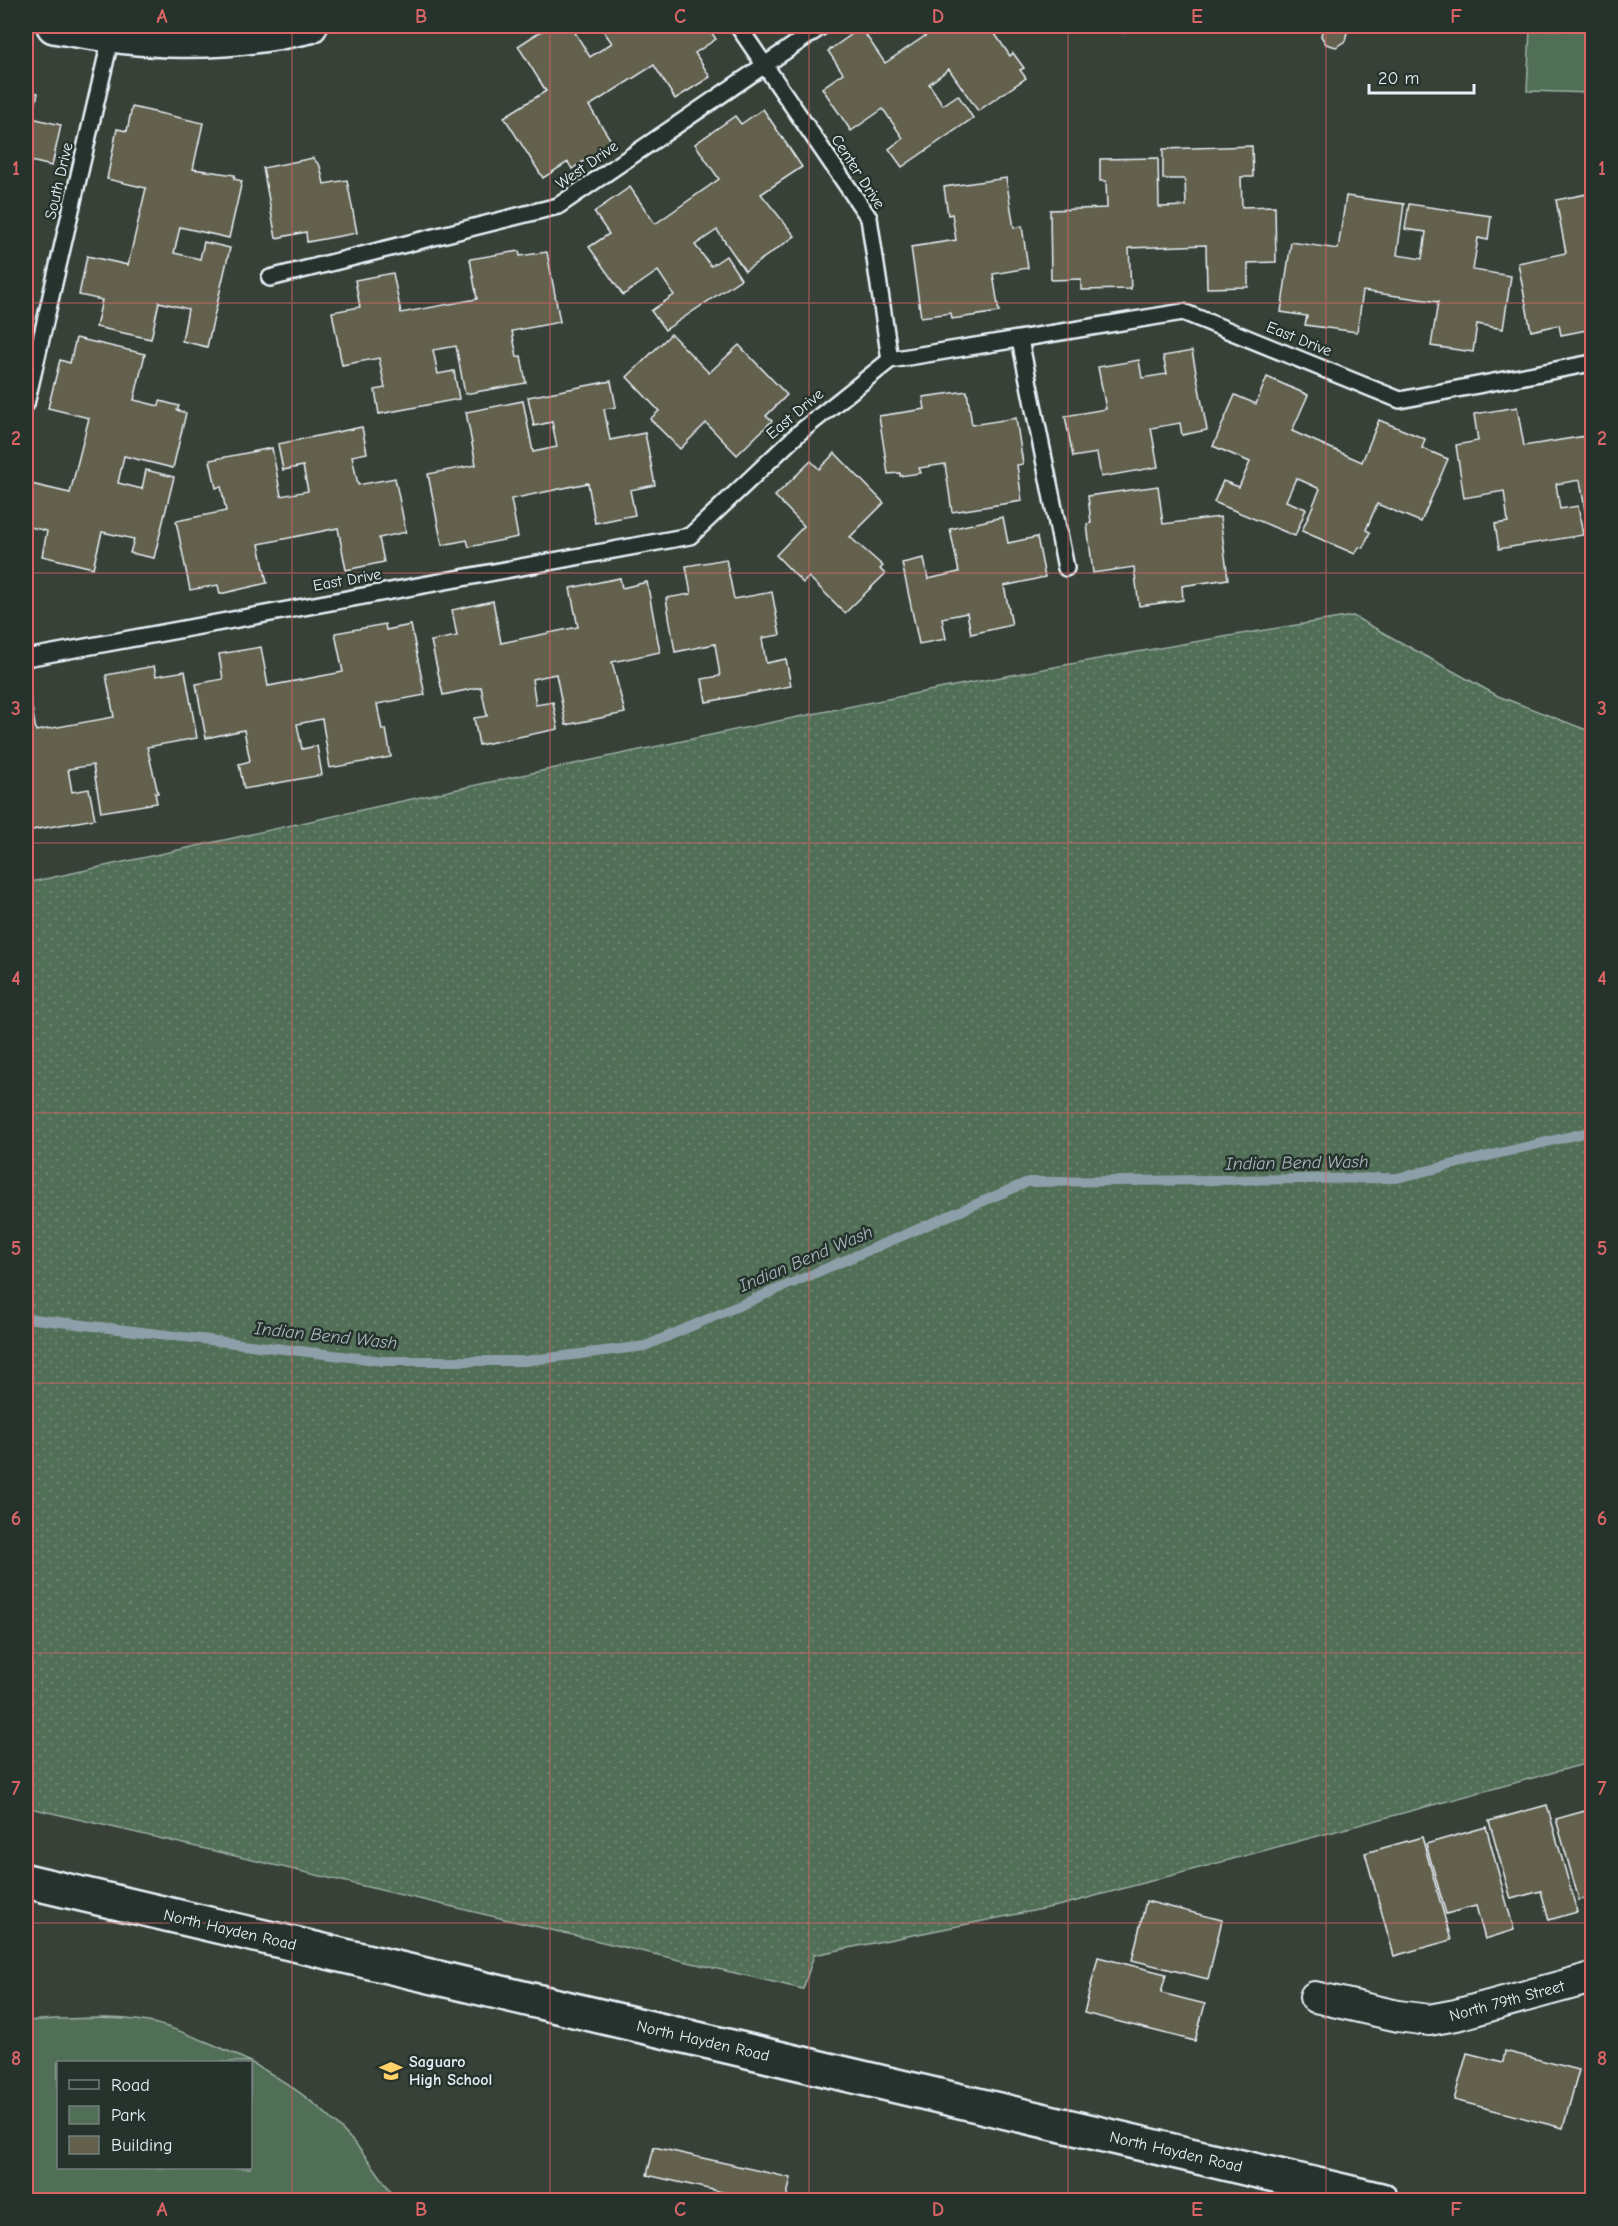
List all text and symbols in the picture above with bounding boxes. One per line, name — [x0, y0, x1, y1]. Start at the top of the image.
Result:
text: A — [156, 5, 168, 28]
text: B — [415, 5, 427, 28]
text: C — [674, 5, 686, 28]
text: D — [932, 5, 944, 28]
text: E — [1191, 5, 1203, 28]
text: F — [1450, 5, 1462, 28]
scale bar — [1369, 57, 1474, 95]
text: 20 m — [1378, 68, 1419, 89]
street label: Center Drive — [827, 131, 889, 213]
street label: West Drive — [552, 137, 622, 193]
street label: South Drive — [41, 141, 77, 221]
text: 1 — [12, 157, 20, 180]
text: 1 — [1598, 157, 1606, 180]
street label: East Drive — [1264, 318, 1334, 360]
street label: East Drive — [763, 385, 827, 443]
text: 2 — [11, 427, 21, 450]
text: 2 — [1597, 427, 1607, 450]
street label: East Drive — [311, 565, 383, 595]
text: 3 — [11, 697, 21, 720]
text: 3 — [1597, 697, 1607, 720]
text: 4 — [11, 967, 21, 990]
text: 4 — [1597, 967, 1607, 990]
water label: Indian Bend Wash — [1224, 1151, 1369, 1175]
water label: Indian Bend Wash — [735, 1221, 876, 1297]
text: 5 — [11, 1237, 21, 1260]
text: 5 — [1597, 1237, 1607, 1260]
water label: Indian Bend Wash — [253, 1318, 398, 1354]
text: 6 — [11, 1507, 21, 1530]
text: 6 — [1597, 1507, 1607, 1530]
text: 7 — [12, 1777, 21, 1800]
text: 7 — [1598, 1777, 1607, 1800]
street label: North Hayden Road — [162, 1906, 298, 1954]
street label: North 79th Street — [1447, 1977, 1567, 2025]
street label: North Hayden Road — [635, 2017, 771, 2065]
text: 8 — [11, 2047, 21, 2070]
text: 8 — [1597, 2047, 1607, 2070]
place label: Saguaro High School — [409, 2053, 492, 2089]
school or university icon: Saguaro High School — [378, 2058, 404, 2084]
legend — [57, 2061, 252, 2169]
text: Road — [111, 2075, 150, 2096]
text: Park — [111, 2105, 146, 2126]
street label: North Hayden Road — [1108, 2128, 1244, 2176]
text: Building — [111, 2135, 173, 2156]
text: A — [156, 2198, 168, 2221]
text: B — [415, 2198, 427, 2221]
text: C — [674, 2198, 686, 2221]
text: D — [932, 2198, 944, 2221]
text: E — [1191, 2198, 1203, 2221]
text: F — [1450, 2198, 1462, 2221]

